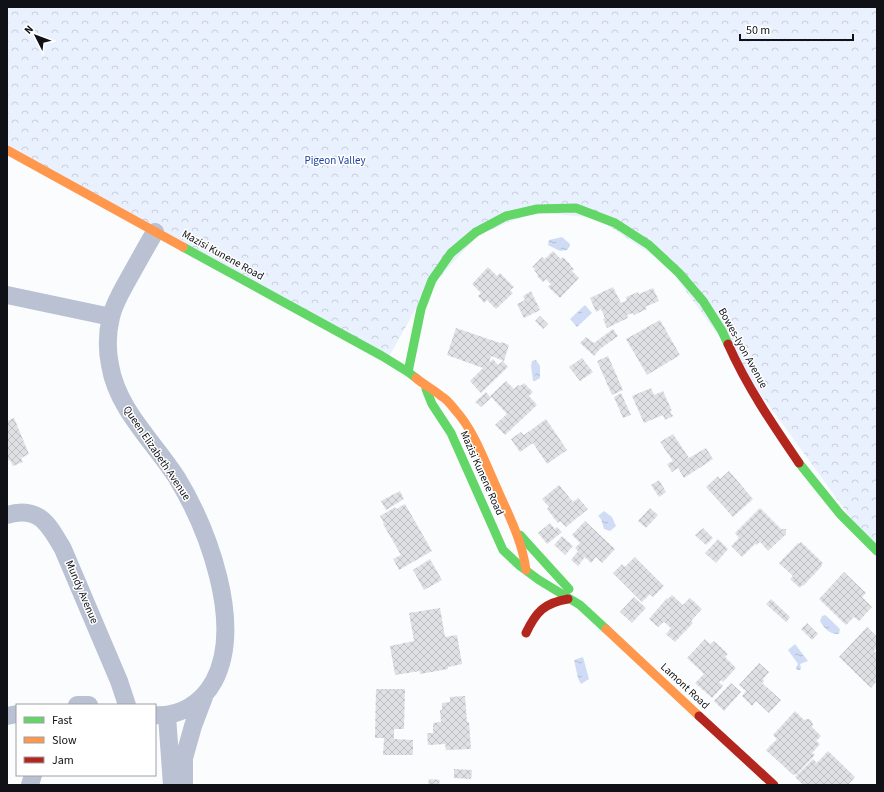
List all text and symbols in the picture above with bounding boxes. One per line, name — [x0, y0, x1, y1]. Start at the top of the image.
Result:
north arrow — [16, 16, 56, 56]
scale bar — [740, 16, 853, 42]
text: N — [21, 22, 37, 37]
text: 50 m — [746, 22, 770, 39]
park label: Pigeon Valley — [304, 153, 366, 168]
street label: Mazisi Kunene Road — [179, 226, 267, 284]
street label: Bowes-lyon Avenue — [715, 305, 772, 391]
street label: Queen Elizabeth Avenue — [120, 403, 195, 504]
street label: Mazisi Kunene Road — [457, 428, 507, 518]
street label: Mundy Avenue — [62, 558, 102, 626]
street label: Lamont Road — [657, 660, 713, 712]
legend — [16, 704, 156, 776]
text: Fast — [52, 712, 72, 729]
text: Slow — [52, 732, 77, 749]
text: Jam — [52, 752, 74, 769]

